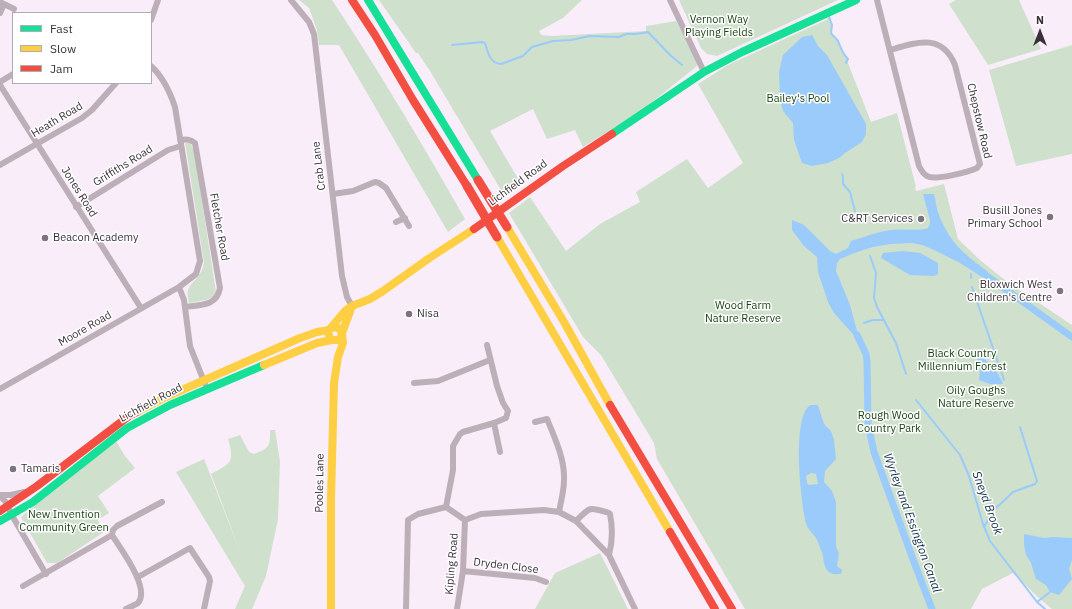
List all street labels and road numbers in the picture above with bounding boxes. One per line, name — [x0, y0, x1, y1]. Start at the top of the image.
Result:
street label: Chepstow Road — [964, 82, 994, 160]
street label: Heath Road — [29, 99, 85, 141]
street label: Crab Lane — [309, 141, 329, 191]
street label: Griffiths Road — [91, 142, 155, 190]
street label: Lichfield Road — [486, 157, 550, 209]
street label: Jones Road — [58, 164, 100, 220]
street label: Fletcher Road — [207, 192, 231, 262]
street label: Moore Road — [56, 308, 114, 350]
street label: Lichfield Road — [117, 381, 185, 425]
street label: Pooles Lane — [313, 453, 327, 513]
street label: Kipling Road — [443, 533, 461, 595]
street label: Dryden Close — [473, 555, 539, 577]

